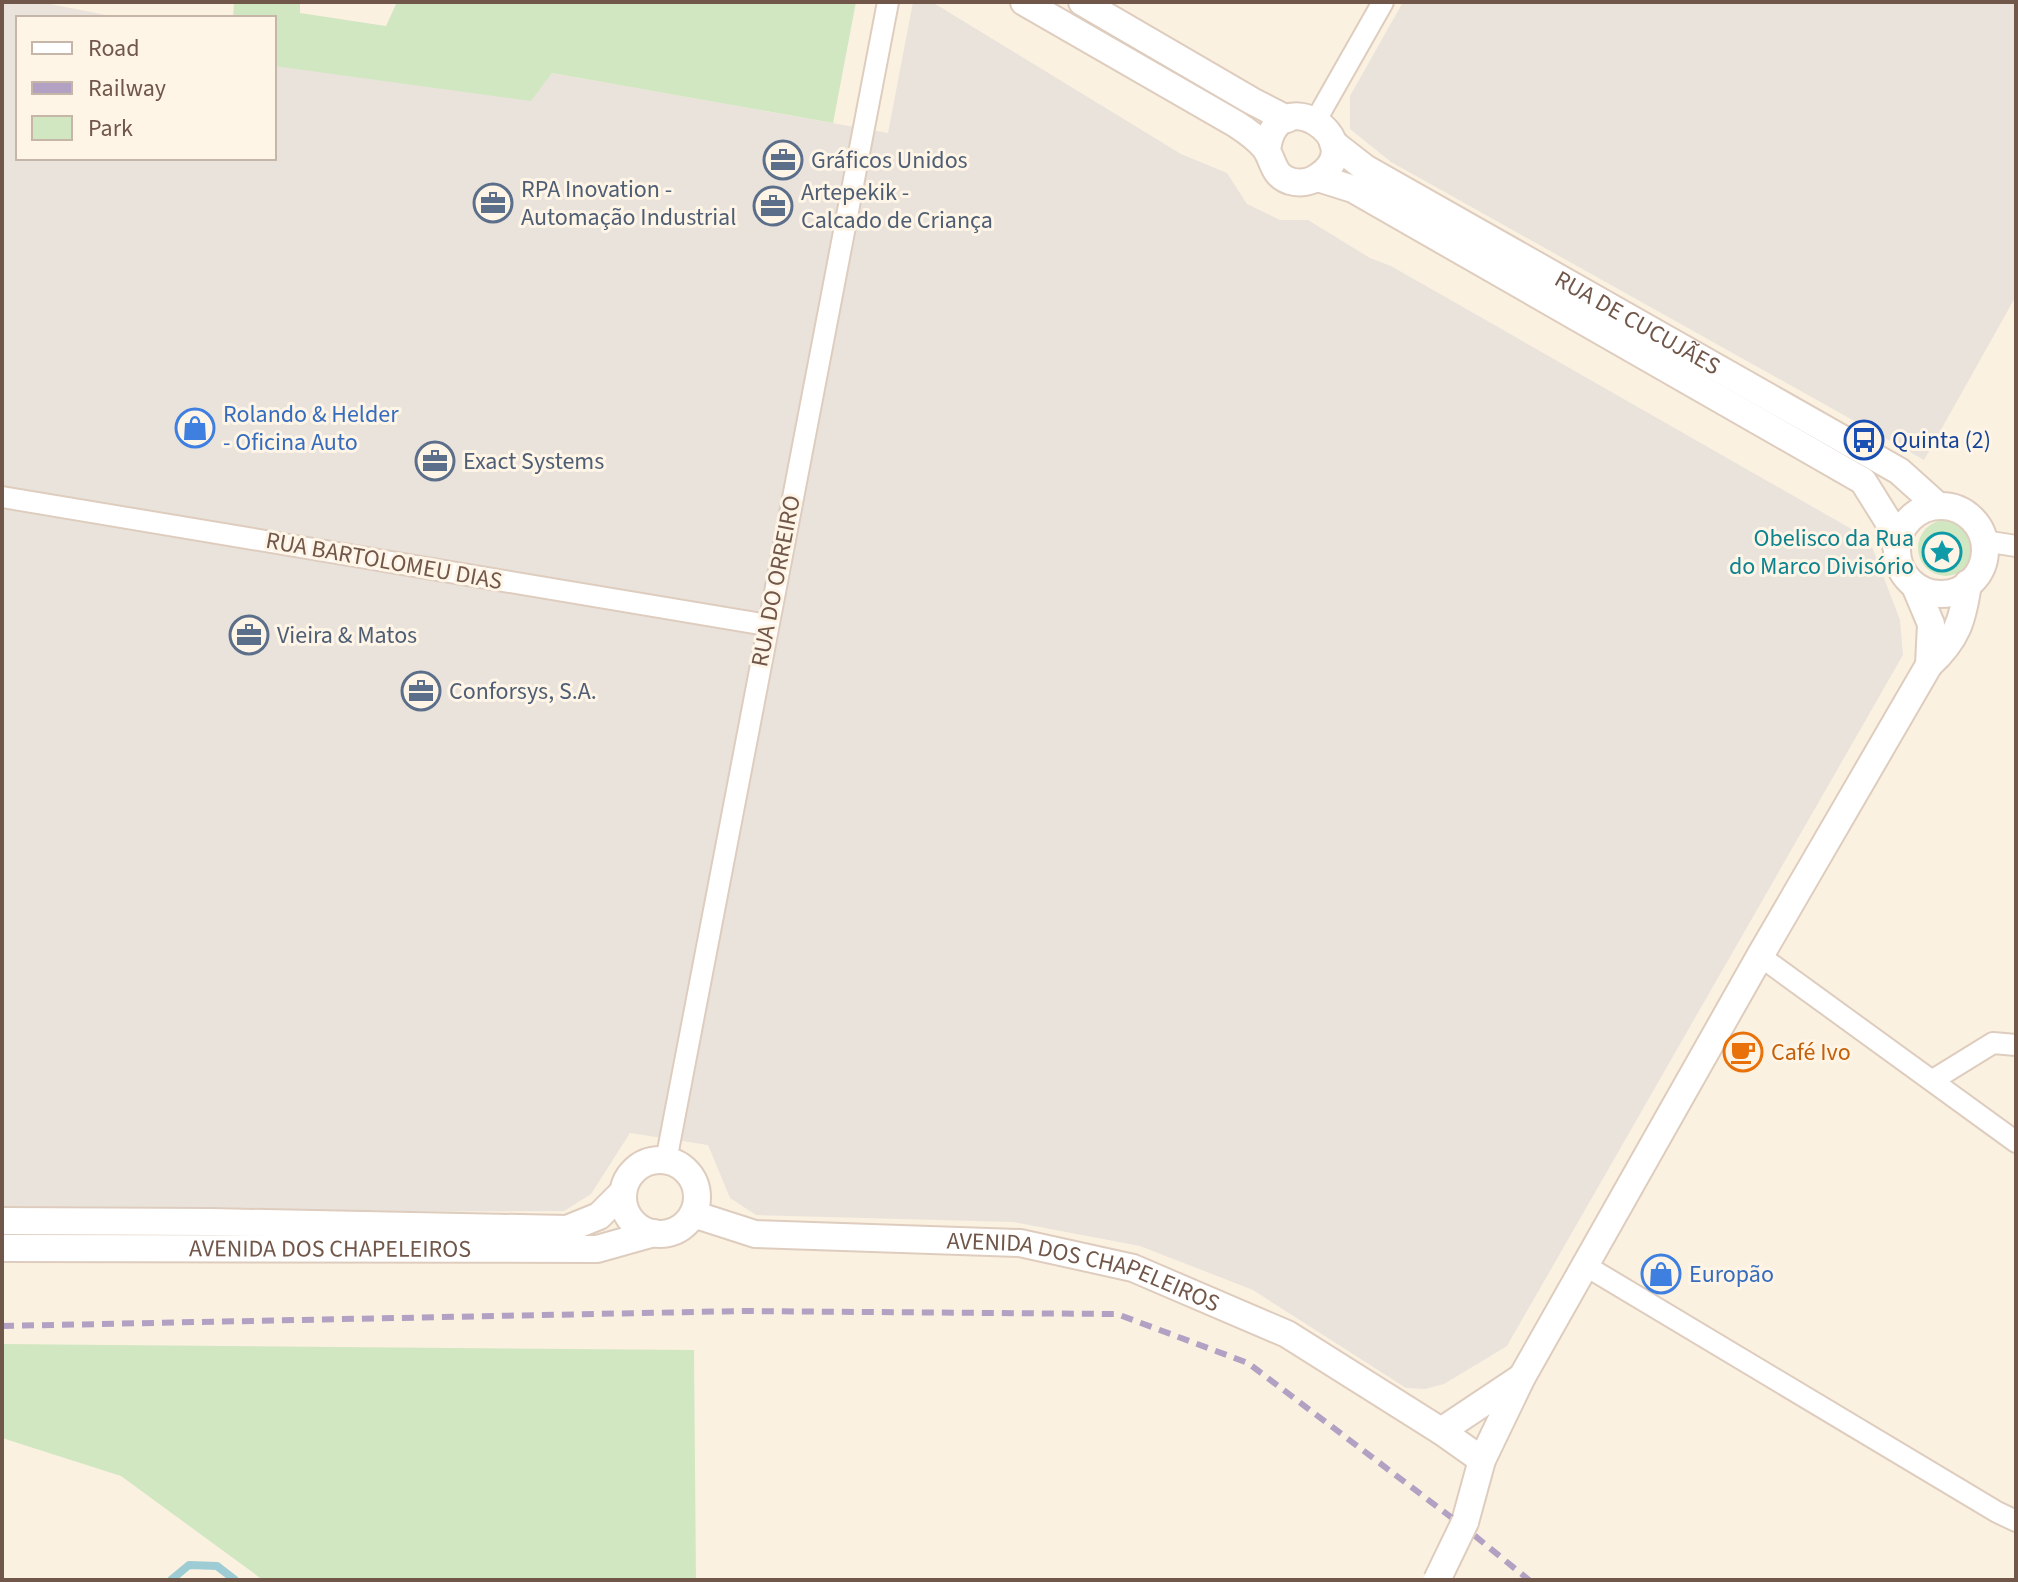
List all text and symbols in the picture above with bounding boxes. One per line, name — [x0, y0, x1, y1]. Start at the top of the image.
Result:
legend — [16, 16, 276, 160]
text: Road — [88, 31, 140, 66]
text: Railway — [88, 71, 166, 106]
text: Park — [88, 111, 133, 146]
office icon: Gráficos Unidos — [762, 139, 804, 181]
place label: Gráficos Unidos — [811, 143, 968, 178]
place label: RPA Inovation - Automação Industrial — [521, 172, 736, 235]
place label: Artepekik - Calcado de Criança — [801, 175, 993, 238]
office icon: RPA Inovation - Automação Industrial — [472, 182, 514, 224]
office icon: Artepekik - Calcado de Criança — [752, 185, 794, 227]
street label: RUA DE CUCUJÃES — [1548, 262, 1727, 384]
place label: Rolando & Helder - Oficina Auto — [223, 397, 399, 460]
shop icon: Rolando & Helder - Oficina Auto — [174, 407, 216, 449]
bus stop icon: Quinta (2) — [1843, 419, 1885, 461]
place label: Quinta (2) — [1892, 423, 1991, 458]
office icon: Exact Systems — [414, 440, 456, 482]
place label: Exact Systems — [463, 444, 604, 479]
street label: RUA DO ORREIRO — [742, 492, 810, 670]
place label: Obelisco da Rua do Marco Divisório — [1729, 521, 1914, 584]
street label: RUA BARTOLOMEU DIAS — [263, 523, 505, 599]
place icon: Obelisco da Rua do Marco Divisório — [1921, 531, 1963, 573]
office icon: Vieira & Matos — [228, 614, 270, 656]
place label: Vieira & Matos — [277, 618, 417, 653]
office icon: Conforsys, S.A. — [400, 670, 442, 712]
place label: Conforsys, S.A. — [449, 674, 597, 709]
cafe icon: Café Ivo — [1722, 1031, 1764, 1073]
place label: Café Ivo — [1771, 1035, 1851, 1070]
street label: AVENIDA DOS CHAPELEIROS — [946, 1223, 1225, 1321]
street label: AVENIDA DOS CHAPELEIROS — [189, 1231, 471, 1266]
shop icon: Europão — [1640, 1253, 1682, 1295]
place label: Europão — [1689, 1257, 1774, 1292]

